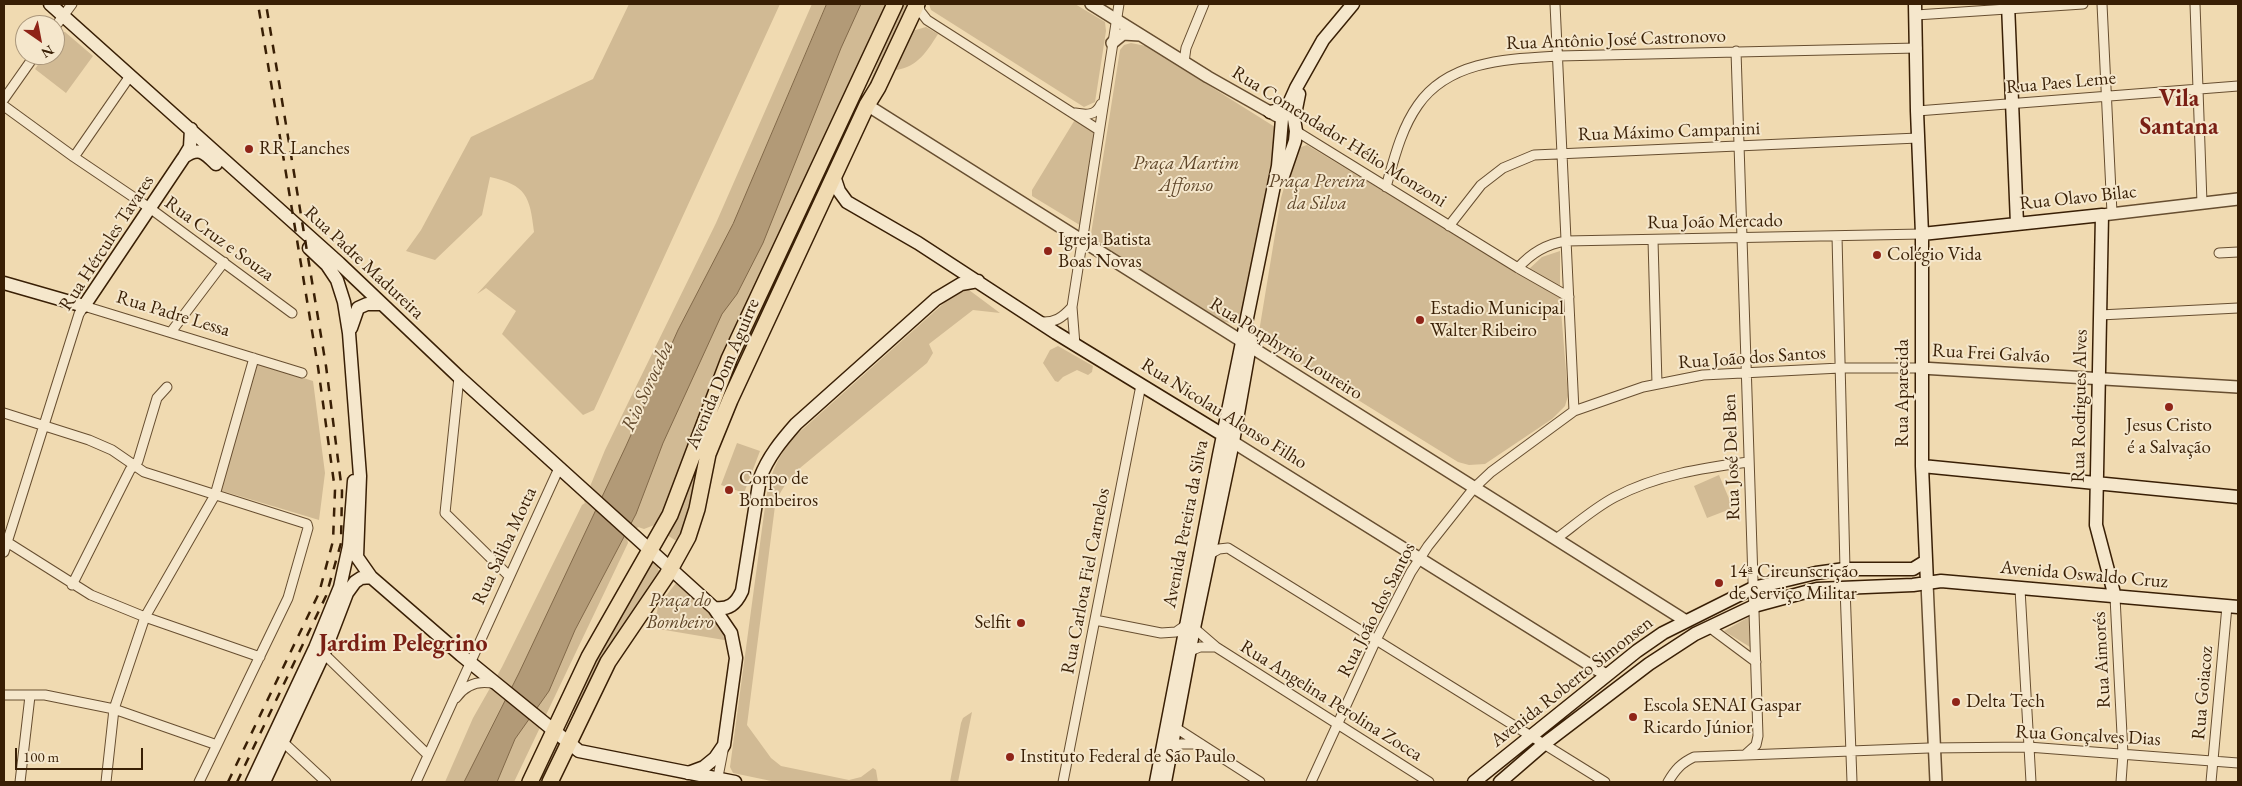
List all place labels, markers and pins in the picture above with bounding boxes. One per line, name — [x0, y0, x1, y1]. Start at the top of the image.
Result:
place label: RR Lanches — [259, 138, 350, 160]
marker: RR Lanches — [243, 143, 255, 155]
place label: Igreja Batista Boas Novas — [1058, 229, 1151, 273]
place label: Colégio Vida — [1887, 244, 1982, 266]
marker: Igreja Batista Boas Novas — [1042, 245, 1054, 257]
marker: Colégio Vida — [1871, 249, 1883, 261]
place label: Estadio Municipal Walter Ribeiro — [1430, 298, 1564, 342]
marker: Estadio Municipal Walter Ribeiro — [1414, 314, 1426, 326]
marker: Jesus Cristo é a Salvação — [2163, 401, 2175, 413]
place label: Jesus Cristo é a Salvação — [2126, 415, 2212, 459]
place label: Corpo de Bombeiros — [739, 468, 818, 512]
marker: Corpo de Bombeiros — [723, 484, 735, 496]
place label: 14ª Circunscrição de Serviço Militar — [1729, 561, 1858, 605]
marker: 14ª Circunscrição de Serviço Militar — [1713, 577, 1725, 589]
place label: Selfit — [974, 612, 1011, 634]
marker: Selfit — [1015, 617, 1027, 629]
place label: Delta Tech — [1966, 691, 2045, 713]
place label: Escola SENAI Gaspar Ricardo Júnior — [1643, 695, 1801, 739]
marker: Delta Tech — [1950, 696, 1962, 708]
marker: Escola SENAI Gaspar Ricardo Júnior — [1627, 711, 1639, 723]
place label: Instituto Federal de São Paulo — [1020, 746, 1236, 768]
marker: Instituto Federal de São Paulo — [1004, 751, 1016, 763]

